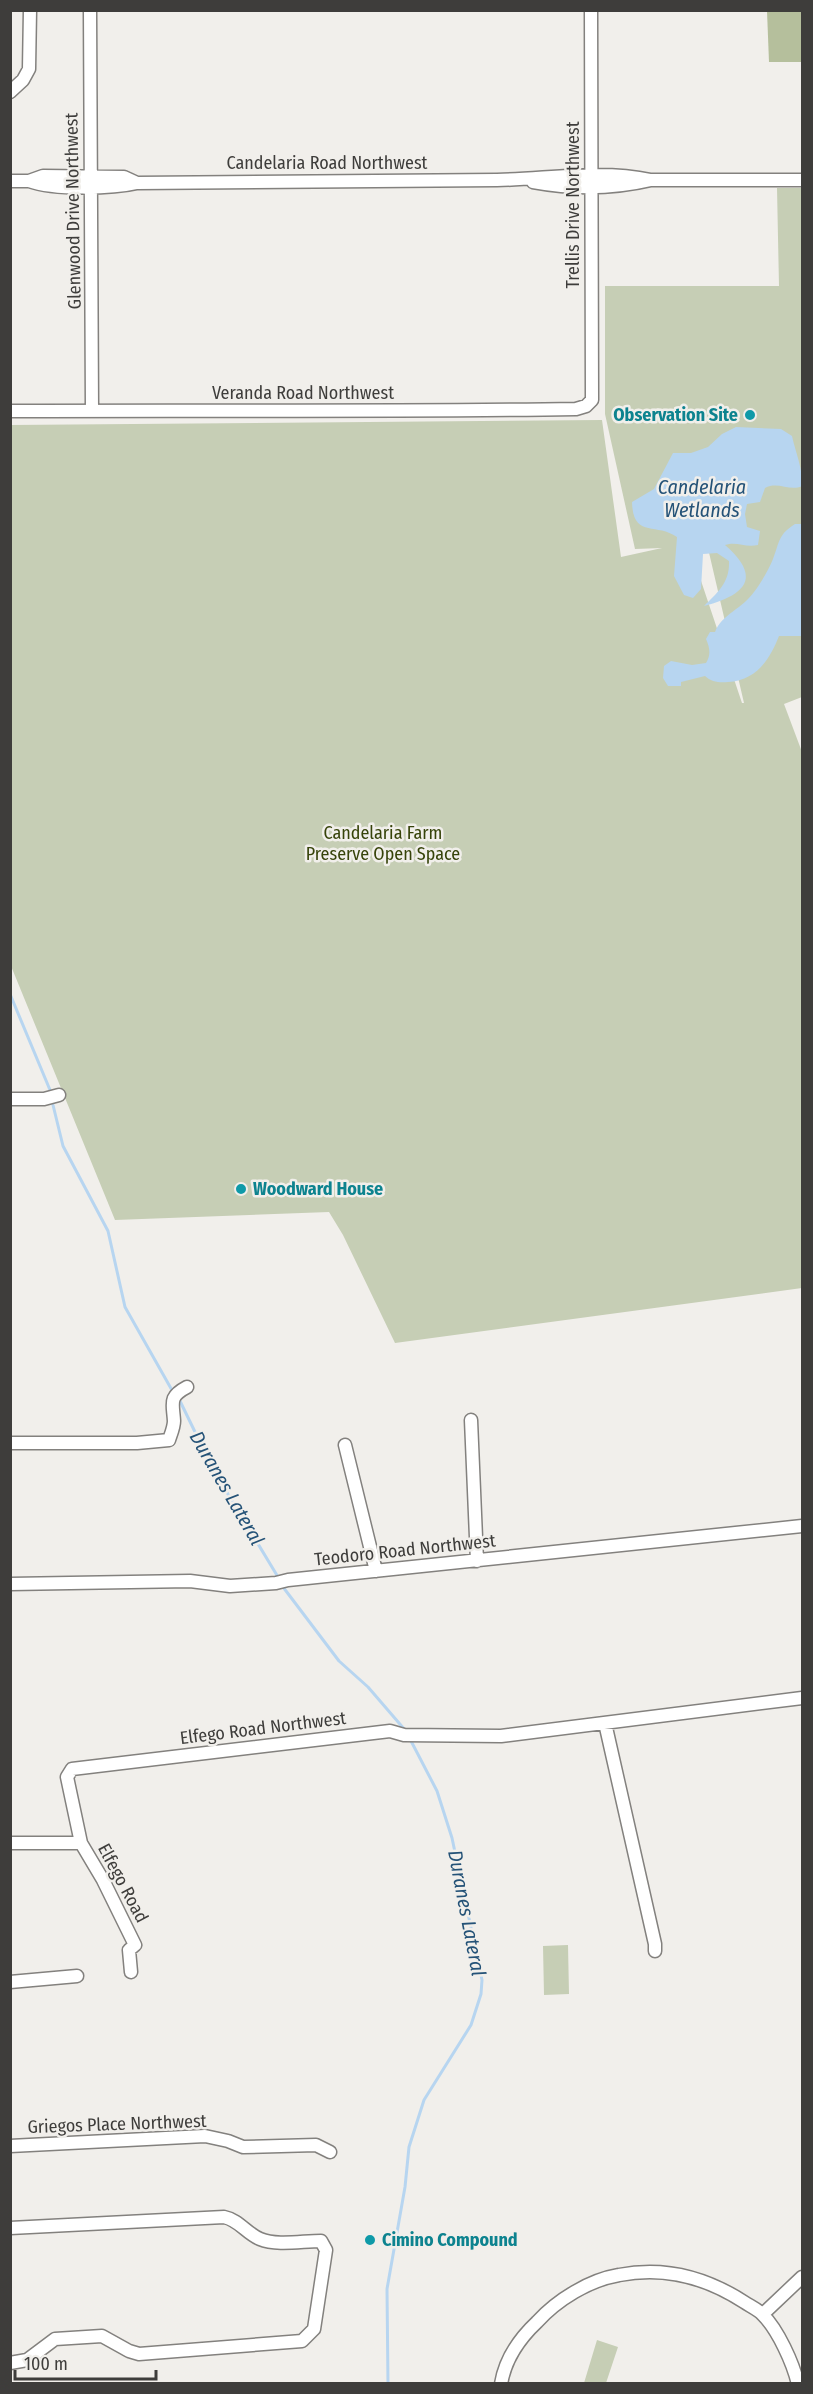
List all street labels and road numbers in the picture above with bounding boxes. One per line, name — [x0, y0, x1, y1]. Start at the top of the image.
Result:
street label: Glenwood Drive Northwest — [60, 112, 86, 309]
street label: Trellis Drive Northwest — [562, 121, 584, 289]
street label: Candelaria Road Northwest — [226, 152, 428, 174]
street label: Veranda Road Northwest — [212, 382, 394, 404]
street label: Teodoro Road Northwest — [313, 1530, 497, 1570]
street label: Elfego Road Northwest — [179, 1707, 347, 1749]
street label: Elfego Road — [93, 1840, 153, 1926]
street label: Griegos Place Northwest — [27, 2110, 207, 2138]

